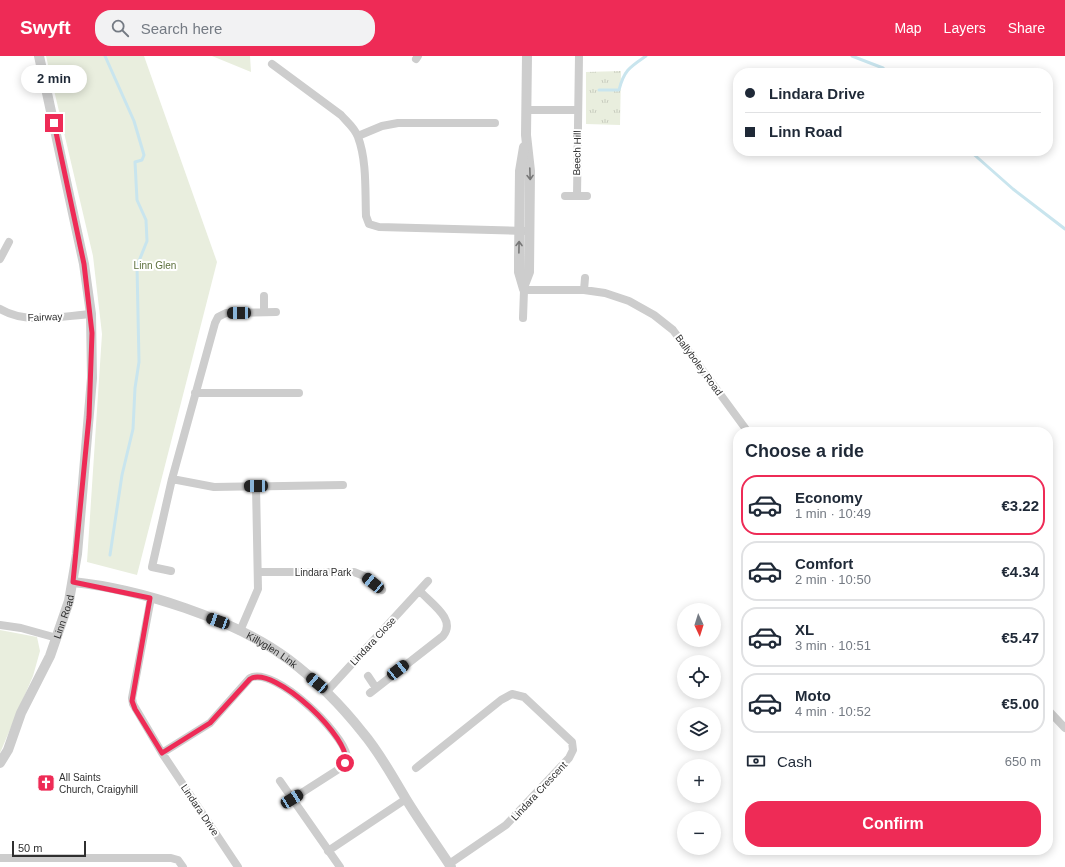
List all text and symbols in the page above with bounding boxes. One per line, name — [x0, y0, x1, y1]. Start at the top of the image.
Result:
search box — [95, 10, 375, 46]
text: Swyft — [20, 17, 71, 38]
icon: search — [109, 17, 131, 39]
text: Search here — [141, 20, 222, 37]
text: Map — [894, 20, 922, 36]
text: Layers — [944, 20, 986, 36]
text: Share — [1008, 20, 1045, 36]
callout: 2 min — [21, 65, 87, 93]
text: 2 min — [37, 71, 71, 86]
text: Lindara Drive — [769, 85, 865, 102]
route end — [45, 114, 63, 132]
text: Linn Road — [769, 123, 842, 140]
street label: Beech Hill — [571, 130, 583, 176]
one-way arrow — [526, 167, 534, 180]
one-way arrow — [515, 241, 523, 254]
park label: Linn Glen — [134, 260, 176, 271]
car — [227, 307, 251, 319]
street label: Fairway — [27, 311, 63, 323]
street label: Ballyboley Road — [673, 333, 725, 397]
text: Choose a ride — [745, 441, 864, 461]
car — [244, 480, 268, 492]
icon: car — [747, 487, 783, 523]
text: Economy — [795, 489, 863, 506]
text: €3.22 — [1001, 497, 1039, 514]
text: 1 min · 10:49 — [795, 506, 871, 521]
icon: car — [747, 553, 783, 589]
text: Comfort — [795, 555, 853, 572]
text: €4.34 — [1001, 563, 1039, 580]
street label: Lindara Park — [295, 567, 352, 578]
car — [360, 571, 386, 595]
text: 2 min · 10:50 — [795, 572, 871, 587]
street label: Linn Road — [51, 594, 75, 640]
north arrow — [677, 603, 721, 647]
map controls — [677, 603, 721, 855]
car — [205, 611, 231, 631]
street label: Lindara Close — [348, 614, 398, 667]
icon: car — [747, 619, 783, 655]
text: XL — [795, 621, 814, 638]
street label: Killyglen Link — [245, 629, 301, 670]
text: €5.47 — [1001, 629, 1039, 646]
text: 3 min · 10:51 — [795, 638, 871, 653]
button: locate — [677, 655, 721, 699]
car — [385, 658, 411, 682]
car — [304, 671, 330, 695]
icon: car — [747, 685, 783, 721]
text: Moto — [795, 687, 831, 704]
text: €5.00 — [1001, 695, 1039, 712]
text: 4 min · 10:52 — [795, 704, 871, 719]
button: layers — [677, 707, 721, 751]
icon: cash — [745, 750, 767, 772]
text: Cash — [777, 753, 812, 770]
route start — [336, 754, 354, 772]
text: 650 m — [1005, 754, 1041, 769]
street label: Lindara Crescent — [509, 759, 569, 823]
button: + — [677, 759, 721, 803]
place label: All Saints Church, Craigyhill — [59, 772, 138, 795]
church icon: All Saints Church, Craigyhill — [36, 773, 56, 793]
street label: Lindara Drive — [179, 782, 221, 838]
car — [279, 788, 305, 810]
button: Confirm — [745, 801, 1041, 847]
button: − — [677, 811, 721, 855]
scale bar — [12, 839, 86, 858]
text: 50 m — [18, 842, 42, 854]

